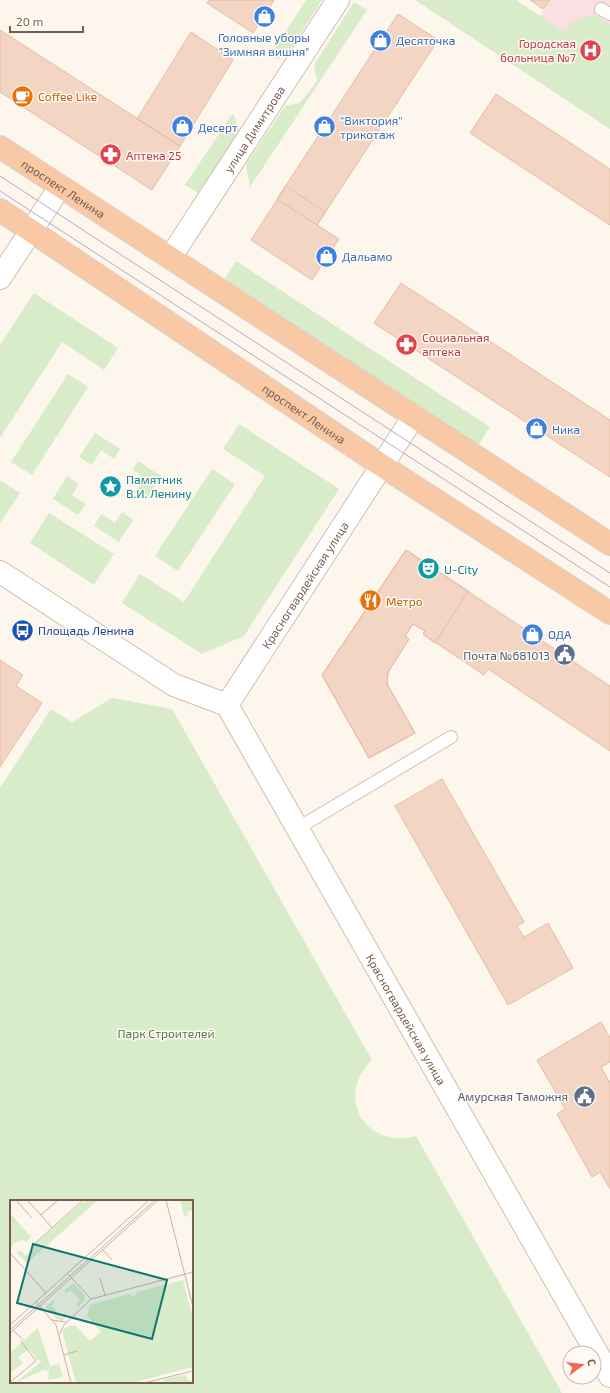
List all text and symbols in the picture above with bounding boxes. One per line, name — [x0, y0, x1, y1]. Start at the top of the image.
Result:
shop icon: Головные уборы "Зимняя вишня" — [251, 3, 277, 29]
scale bar — [10, 8, 83, 34]
text: 20 m — [16, 14, 43, 28]
shop icon: Десяточка — [368, 27, 394, 53]
place label: Головные уборы "Зимняя вишня" — [218, 30, 310, 58]
place label: Десяточка — [396, 33, 455, 47]
place label: Городская больница №7 — [500, 36, 576, 64]
hospital icon: Городская больница №7 — [578, 37, 604, 63]
cafe icon: Coffee Like — [9, 83, 35, 109]
street label: улица Димитрова — [221, 83, 287, 175]
place label: Coffee Like — [38, 89, 97, 103]
place label: "Виктория" трикотаж — [340, 113, 402, 141]
shop icon: Десерт — [170, 114, 196, 140]
shop icon: "Виктория" трикотаж — [312, 114, 338, 140]
place label: Десерт — [198, 120, 238, 134]
pharmacy icon: Аптека 25 — [98, 142, 124, 168]
place label: Аптека 25 — [126, 148, 182, 162]
street label: проспект Ленина — [19, 156, 108, 221]
shop icon: Дальамо — [314, 243, 340, 269]
place label: Дальамо — [342, 249, 392, 263]
place label: Социальная аптека — [422, 330, 489, 358]
pharmacy icon: Социальная аптека — [394, 331, 420, 357]
street label: проспект Ленина — [260, 381, 348, 446]
shop icon: Ника — [523, 416, 549, 442]
place label: Ника — [552, 422, 580, 436]
place label: Памятник В.И. Ленину — [126, 472, 192, 501]
place icon: Памятник В.И. Ленину — [98, 473, 124, 499]
street label: Красногвардейская улица — [258, 519, 351, 651]
theatre icon: U-City — [415, 556, 441, 582]
place label: U-City — [444, 562, 479, 576]
restaurant icon: Метро — [358, 588, 384, 614]
place label: Метро — [386, 594, 423, 608]
bus stop icon: Площадь Ленина — [10, 617, 36, 643]
shop icon: ОДА — [520, 621, 546, 647]
place label: Площадь Ленина — [38, 623, 134, 637]
place label: ОДА — [548, 627, 572, 641]
public building icon: Почта №681013 — [552, 642, 578, 668]
place label: Почта №681013 — [463, 648, 550, 662]
street label: Красногвардейская улица — [363, 951, 449, 1087]
park label: Парк Строителей — [118, 1026, 214, 1040]
public building icon: Амурская Таможня — [571, 1083, 597, 1109]
place label: Амурская Таможня — [458, 1089, 568, 1104]
inset map — [10, 1200, 193, 1383]
north arrow — [562, 1345, 602, 1385]
text: С — [585, 1357, 599, 1368]

